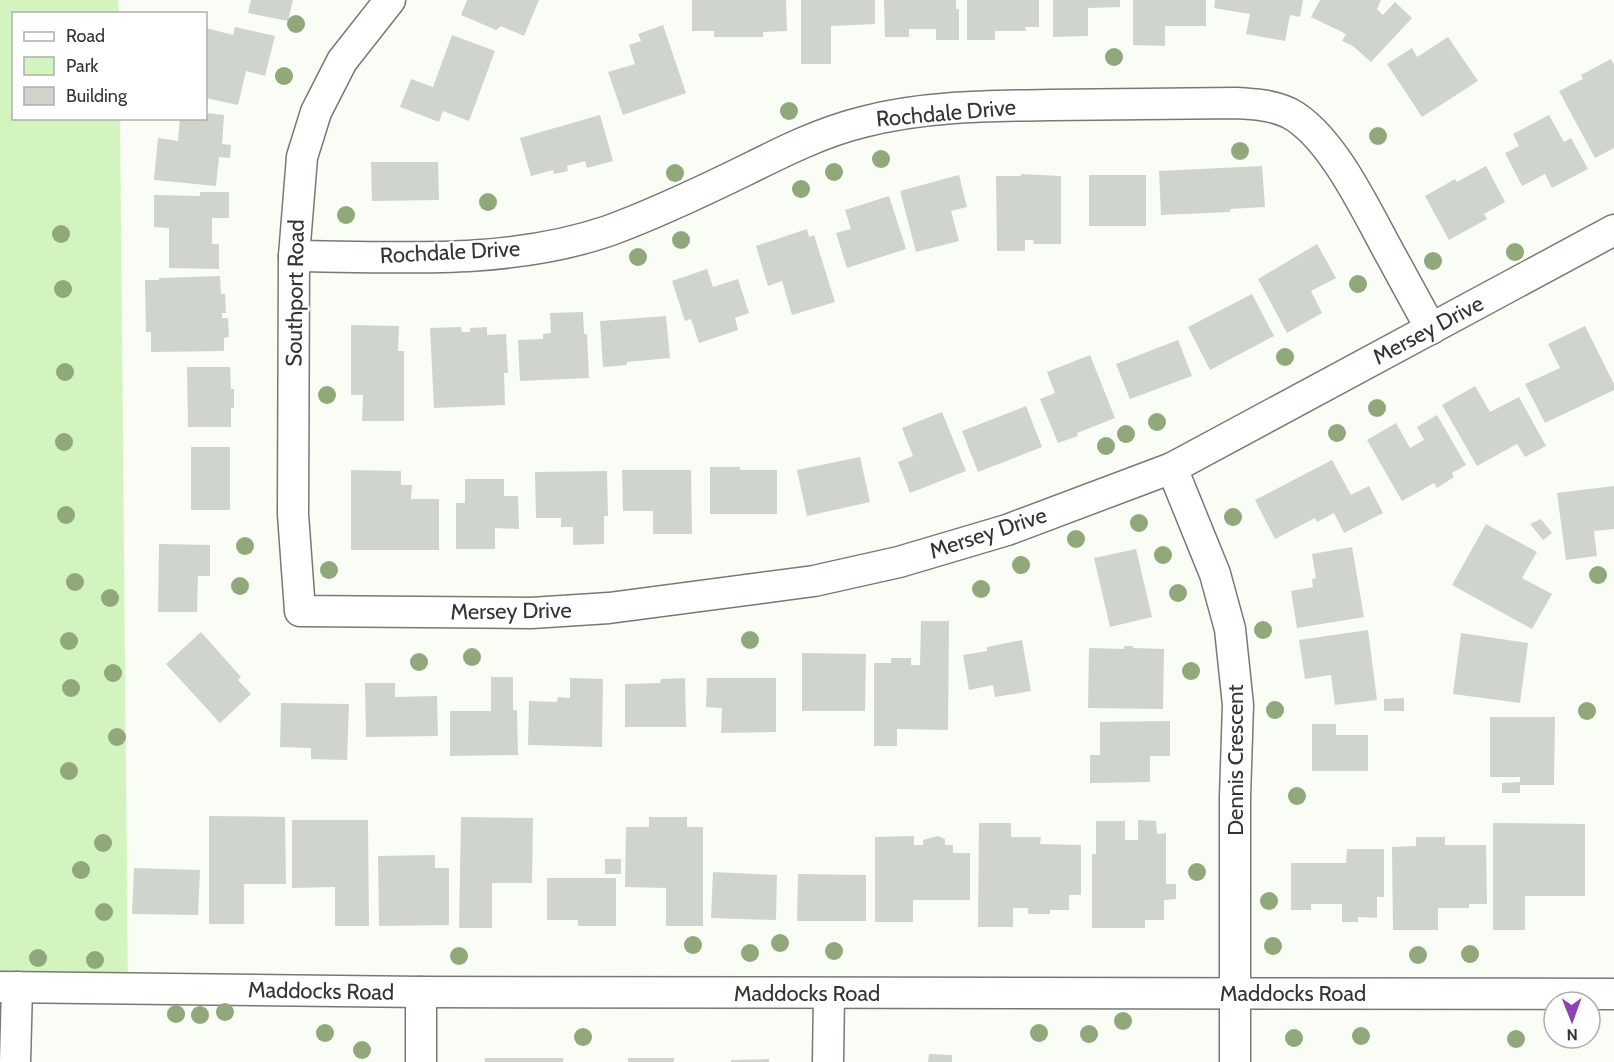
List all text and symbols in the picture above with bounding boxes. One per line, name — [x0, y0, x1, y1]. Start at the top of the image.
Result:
legend — [12, 12, 207, 120]
text: Road — [66, 25, 105, 47]
text: Park — [66, 55, 99, 77]
text: Building — [66, 85, 128, 107]
street label: Rochdale Drive — [875, 93, 1017, 133]
street label: Southport Road — [280, 219, 310, 367]
street label: Rochdale Drive — [379, 235, 521, 269]
street label: Mersey Drive — [1368, 290, 1488, 370]
street label: Mersey Drive — [926, 501, 1050, 565]
street label: Mersey Drive — [450, 596, 572, 626]
street label: Dennis Crescent — [1222, 684, 1249, 836]
street label: Maddocks Road — [248, 976, 394, 1006]
street label: Maddocks Road — [734, 980, 880, 1007]
street label: Maddocks Road — [1220, 980, 1366, 1007]
north arrow — [1542, 990, 1602, 1050]
text: N — [1566, 1025, 1578, 1044]

